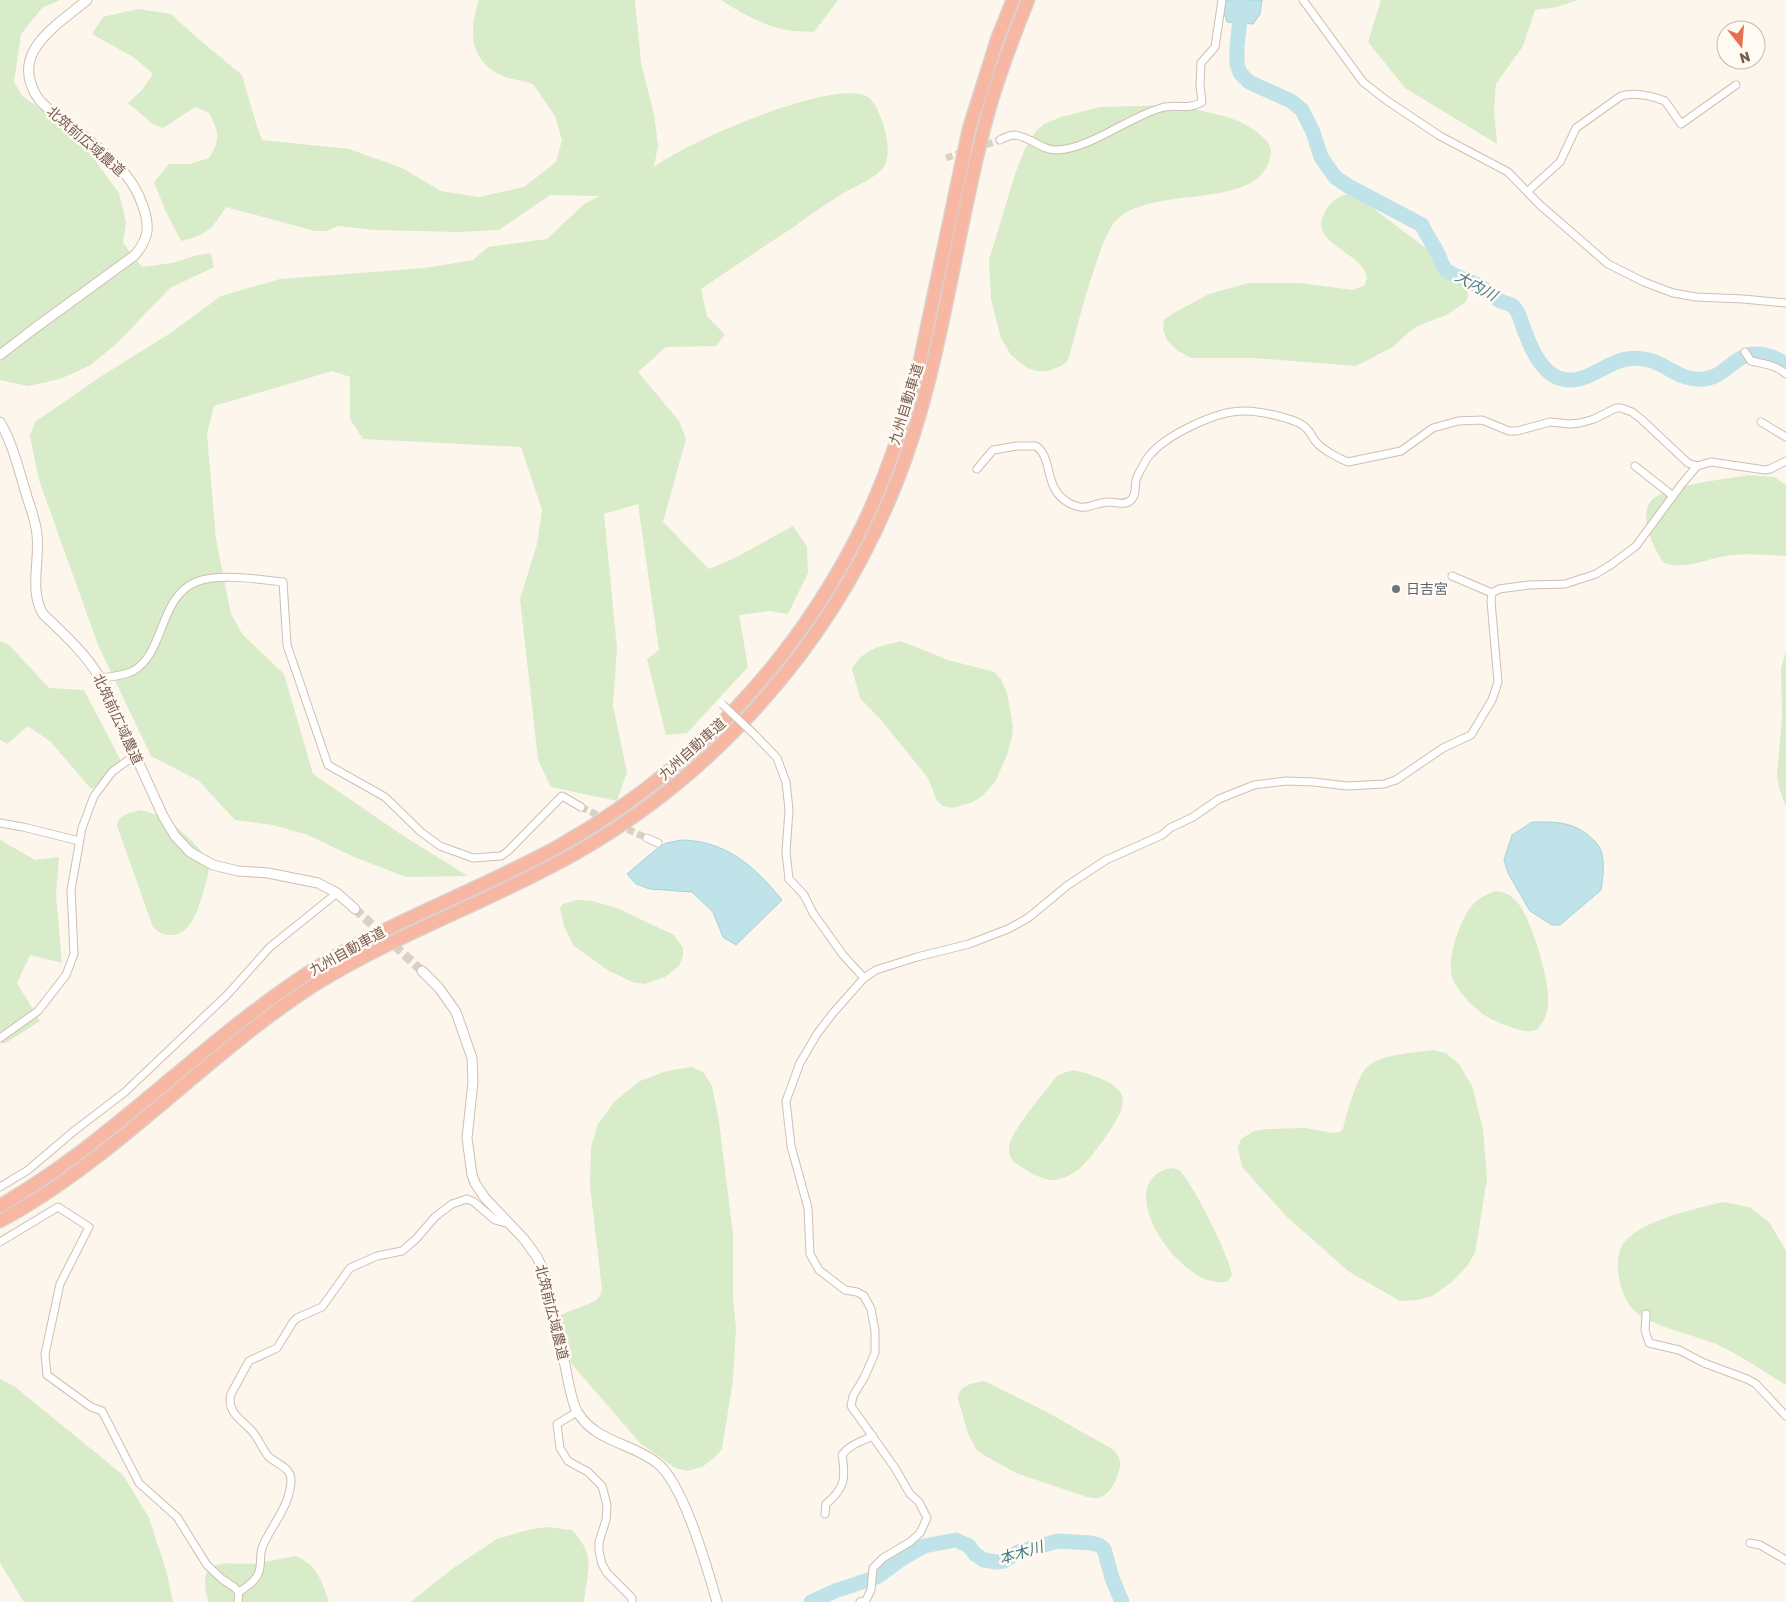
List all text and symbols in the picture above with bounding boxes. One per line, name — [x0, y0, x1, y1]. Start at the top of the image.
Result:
north arrow — [1716, 20, 1766, 70]
text: N — [1737, 47, 1752, 67]
street label: 北筑前広域農道 — [43, 103, 128, 180]
water label: 大内川 — [1452, 267, 1502, 306]
street label: 九州自動車道 — [886, 361, 927, 447]
place label: 日吉宮 — [1406, 581, 1448, 598]
marker: 日吉宮 — [1390, 583, 1402, 595]
street label: 北筑前広域農道 — [89, 671, 146, 767]
street label: 九州自動車道 — [655, 715, 729, 784]
street label: 九州自動車道 — [306, 924, 388, 979]
street label: 北筑前広域農道 — [531, 1263, 572, 1362]
water label: 本木川 — [997, 1537, 1047, 1568]

